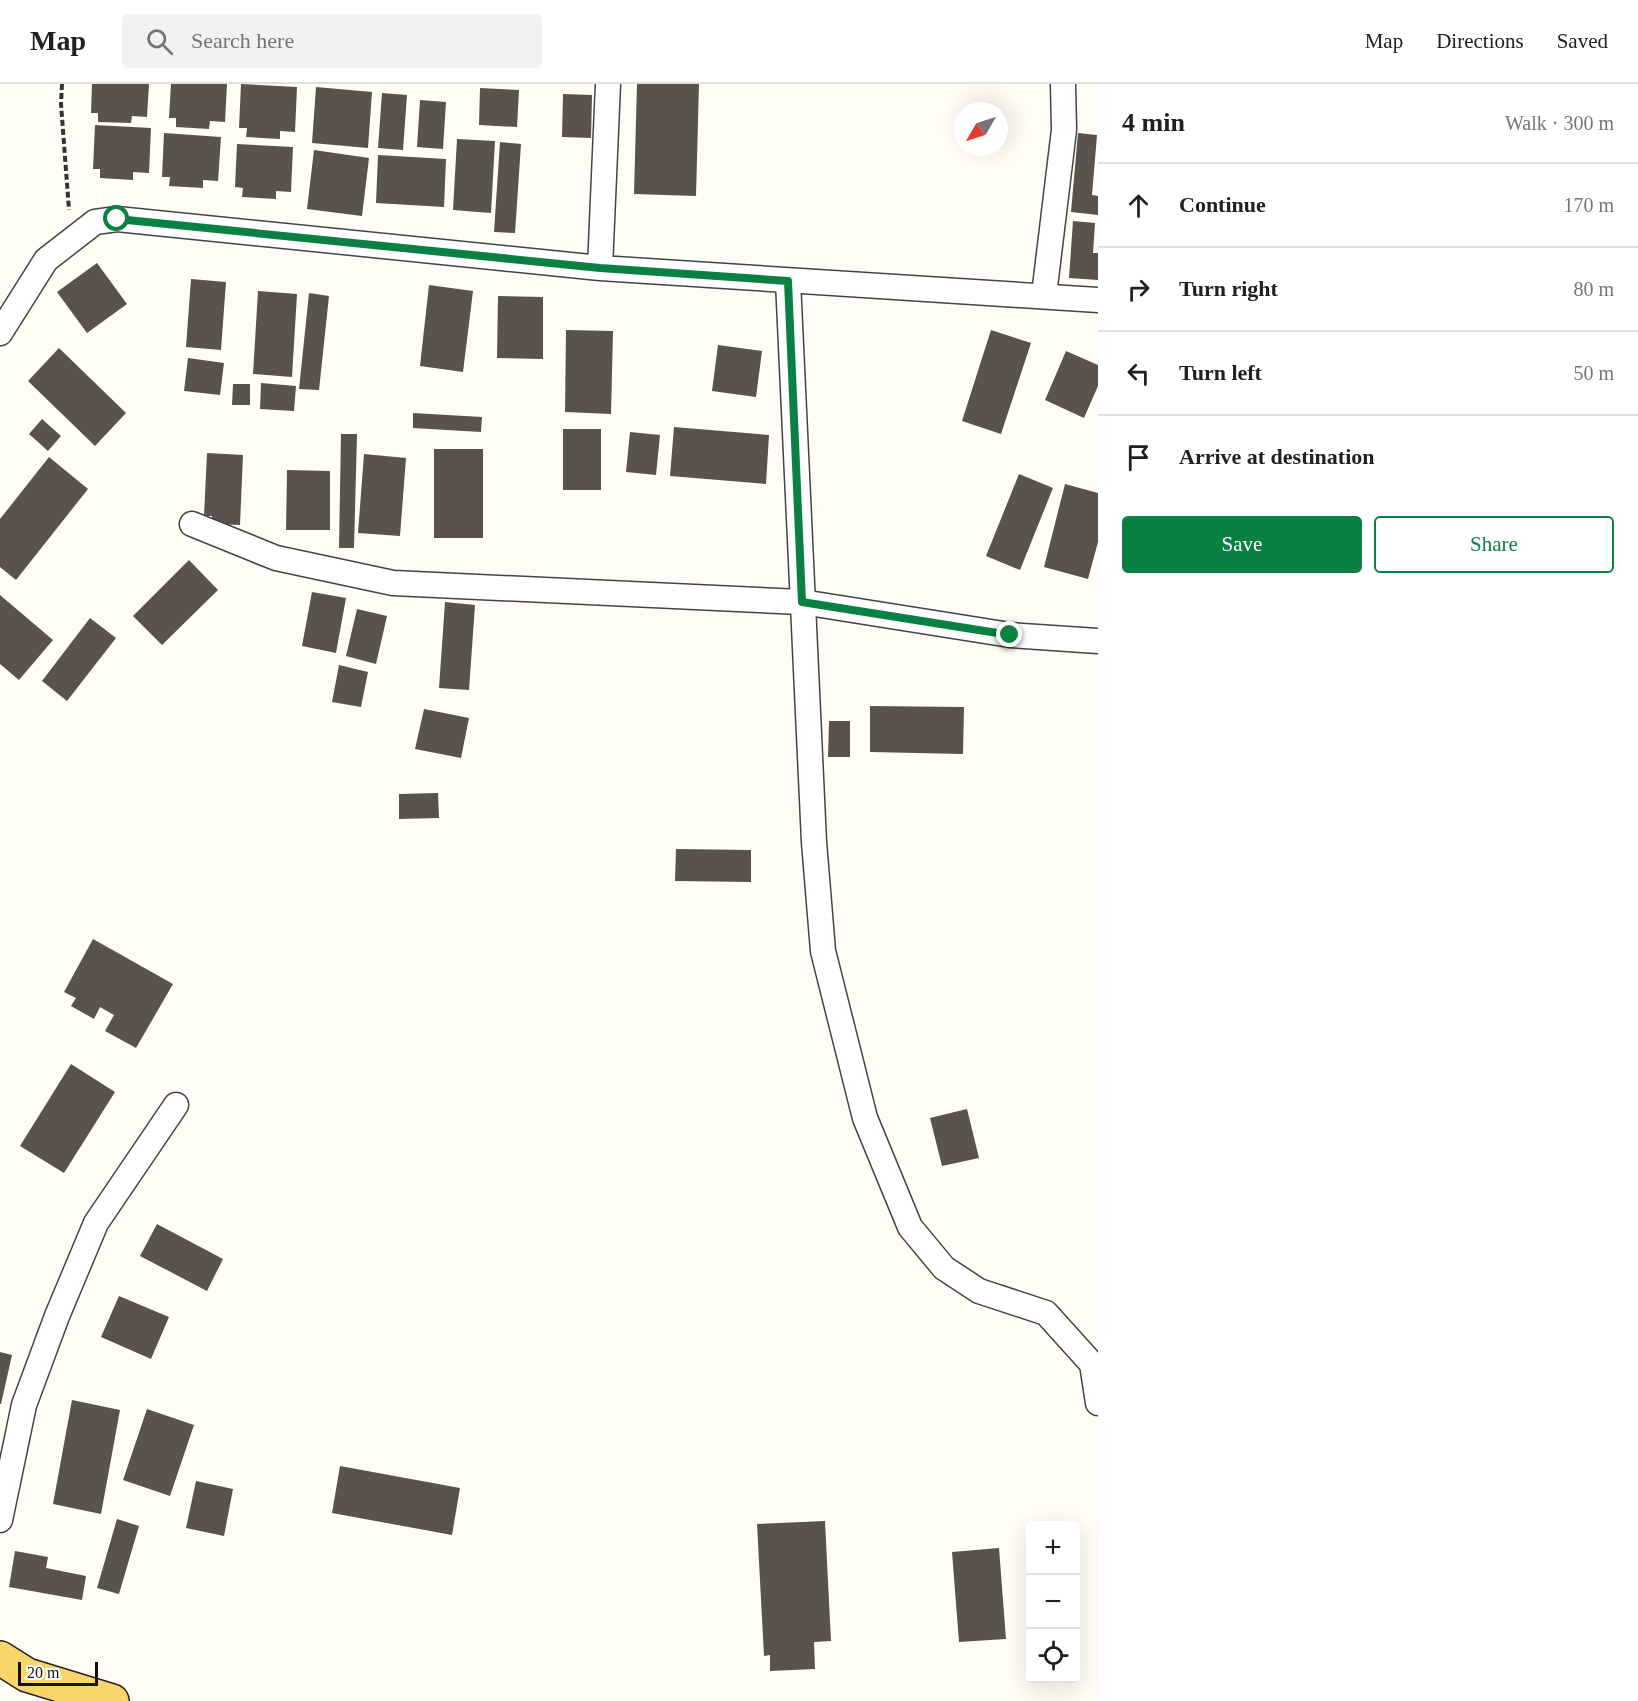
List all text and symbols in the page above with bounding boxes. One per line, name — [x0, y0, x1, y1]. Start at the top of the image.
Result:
search box — [122, 14, 542, 68]
text: Map — [30, 25, 86, 56]
icon: search — [143, 25, 176, 58]
text: Search here — [191, 28, 294, 53]
text: Map — [1365, 29, 1403, 53]
text: Directions — [1436, 29, 1524, 53]
text: Saved — [1557, 29, 1608, 53]
north arrow — [954, 102, 1008, 156]
text: 4 min — [1122, 108, 1185, 137]
text: Walk · 300 m — [1505, 112, 1614, 134]
icon: ahead — [1122, 189, 1155, 222]
text: Continue — [1179, 192, 1266, 217]
text: 170 m — [1563, 194, 1614, 216]
route start — [103, 205, 129, 231]
icon: right — [1122, 273, 1155, 306]
text: Turn right — [1179, 276, 1278, 301]
text: 80 m — [1573, 278, 1614, 300]
icon: left — [1122, 357, 1155, 390]
text: Turn left — [1179, 360, 1262, 385]
text: 50 m — [1573, 362, 1614, 384]
icon: arrive — [1122, 441, 1155, 474]
text: Arrive at destination — [1179, 444, 1375, 469]
button: Save — [1122, 516, 1362, 573]
button: Share — [1374, 516, 1614, 573]
route end — [996, 621, 1022, 647]
map controls — [1026, 1521, 1080, 1683]
button: + — [1026, 1521, 1080, 1575]
button: − — [1026, 1575, 1080, 1629]
button: locate — [1026, 1629, 1080, 1683]
scale bar — [18, 1659, 98, 1686]
text: 20 m — [27, 1664, 59, 1681]

